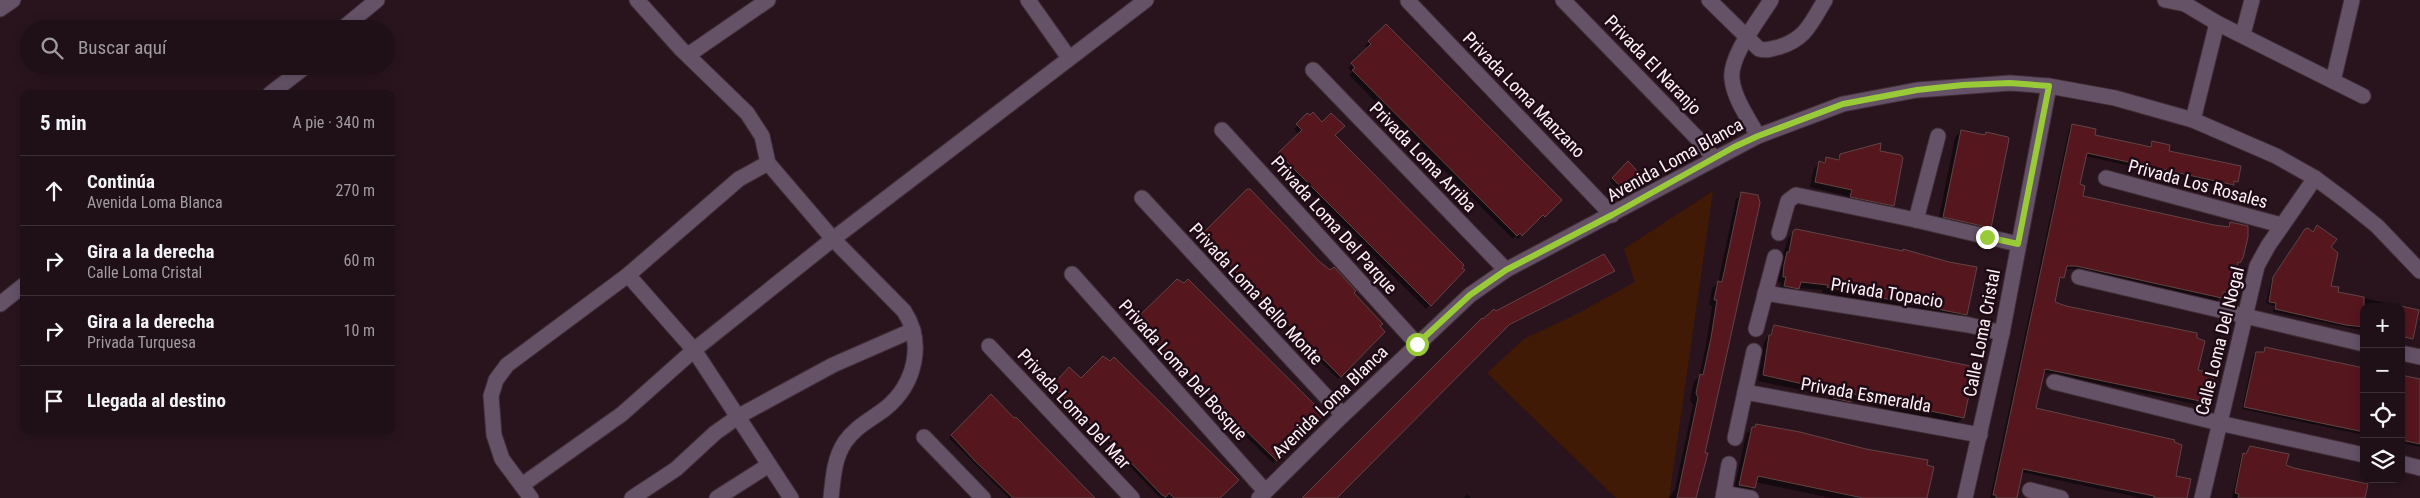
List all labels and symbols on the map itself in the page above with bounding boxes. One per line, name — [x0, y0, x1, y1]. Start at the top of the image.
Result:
street label: Privada El Naranjo — [1601, 11, 1706, 119]
street label: Privada Loma Manzano — [1459, 27, 1590, 162]
street label: Privada Loma Arriba — [1366, 97, 1481, 216]
street label: Avenida Loma Blanca — [1603, 113, 1747, 206]
street label: Privada Loma Del Parque — [1267, 151, 1402, 298]
street label: Privada Los Rosales — [2126, 155, 2270, 212]
street label: Privada Loma Bello Monte — [1185, 218, 1328, 369]
route end — [1976, 226, 1999, 249]
street label: Calle Loma Del Nogal — [2191, 264, 2248, 417]
street label: Calle Loma Cristal — [1959, 267, 2004, 399]
street label: Privada Topacio — [1829, 273, 1945, 312]
street label: Privada Loma Del Bosque — [1115, 295, 1252, 444]
route start — [1406, 333, 1429, 356]
street label: Avenida Loma Blanca — [1267, 341, 1392, 462]
street label: Privada Loma Del Mar — [1013, 344, 1136, 473]
street label: Privada Esmeralda — [1799, 373, 1933, 416]

